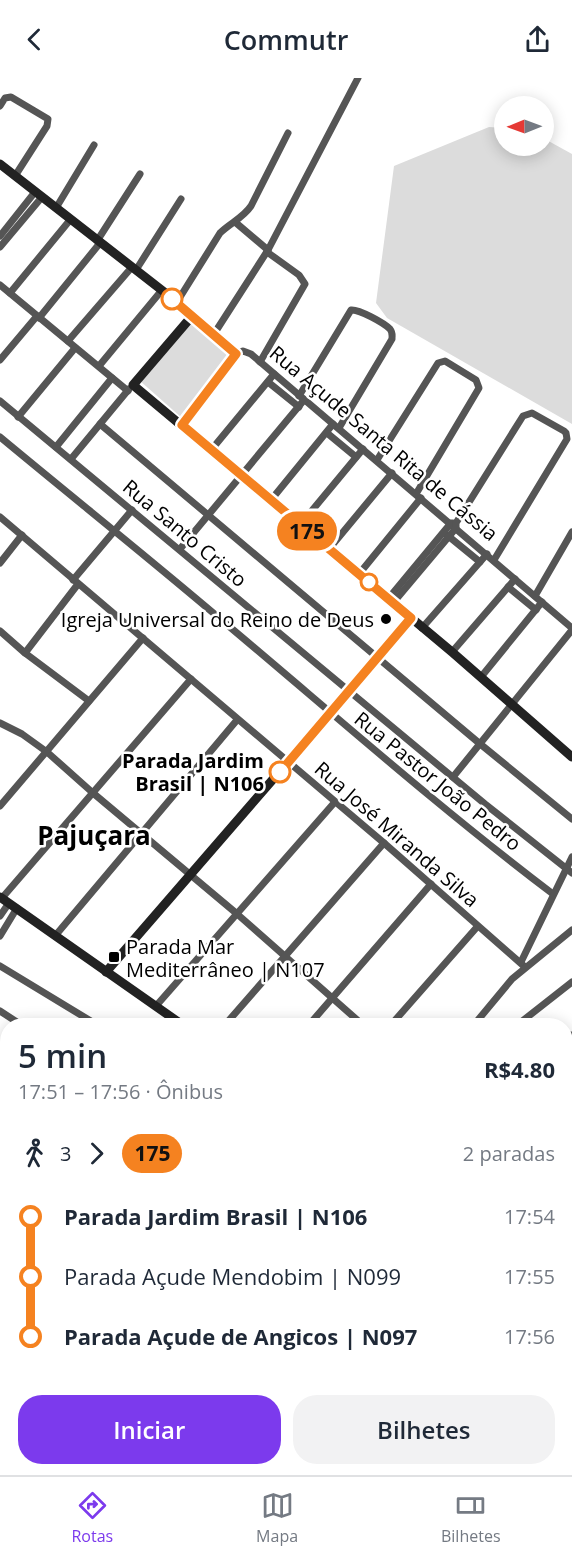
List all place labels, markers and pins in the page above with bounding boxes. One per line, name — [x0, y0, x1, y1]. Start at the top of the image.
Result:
unlabelled marker — [161, 288, 183, 310]
unlabelled marker — [360, 573, 378, 591]
place label: Igreja Universal do Reino de Deus — [61, 606, 374, 633]
marker: Igreja Universal do Reino de Deus — [379, 612, 393, 626]
place label: Parada Jardim Brasil | N106 — [122, 747, 264, 797]
marker: Parada Jardim Brasil | N106 — [269, 761, 291, 783]
place label: Parada Mar Mediterrâneo | N107 — [126, 933, 325, 983]
marker: Parada Mar Mediterrâneo | N107 — [107, 950, 121, 964]

